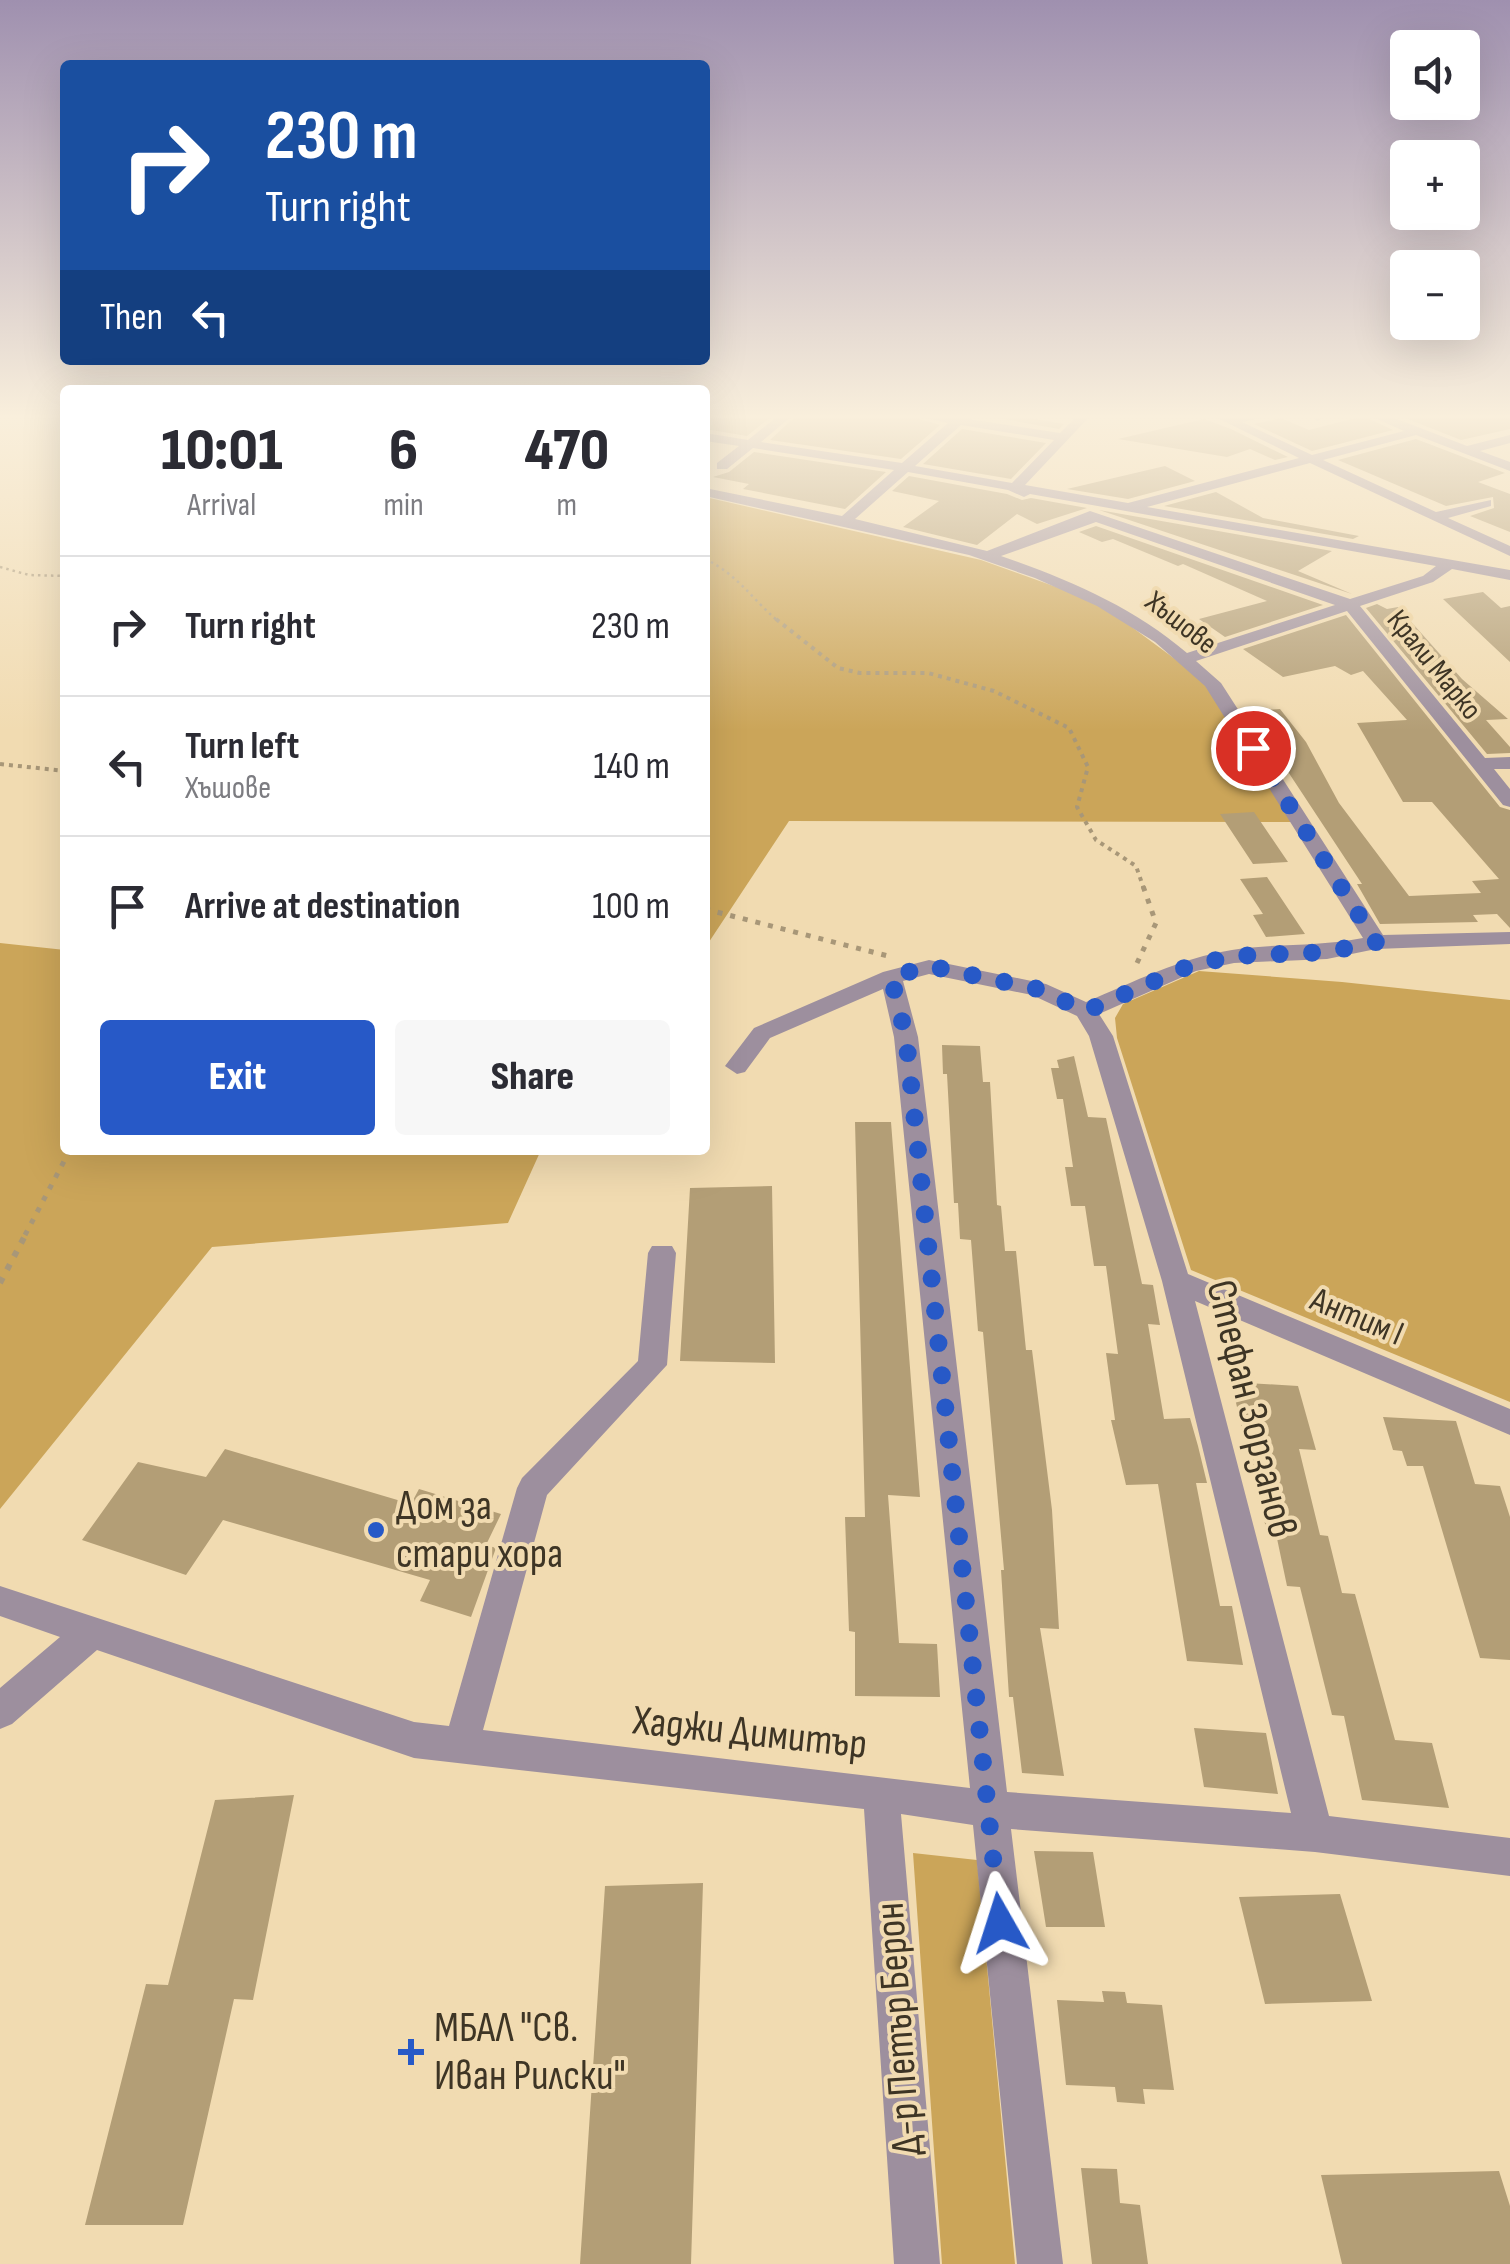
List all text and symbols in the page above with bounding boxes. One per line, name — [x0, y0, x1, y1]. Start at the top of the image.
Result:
map controls — [1390, 30, 1480, 340]
button: sound — [1390, 30, 1480, 120]
text: 230 m — [265, 95, 418, 179]
icon: right — [100, 100, 230, 230]
button: + — [1390, 140, 1480, 230]
text: Turn right — [265, 180, 411, 235]
button: − — [1390, 250, 1480, 340]
icon: left — [183, 290, 238, 345]
text: Then — [100, 295, 163, 340]
text: 10:01 — [161, 415, 283, 487]
text: 6 — [389, 415, 418, 487]
text: 470 — [525, 415, 609, 487]
text: Arrival — [187, 486, 256, 525]
text: min — [383, 486, 424, 525]
text: m — [557, 486, 577, 525]
street label: Хъшове — [1137, 583, 1224, 662]
icon: right — [100, 599, 155, 654]
street label: Крали Марко — [1379, 603, 1489, 727]
text: Turn right — [185, 604, 316, 649]
text: 230 m — [591, 604, 670, 649]
pin — [1211, 706, 1296, 791]
icon: arrive — [1226, 721, 1281, 776]
text: Turn left — [185, 724, 299, 769]
icon: left — [100, 739, 155, 794]
text: 140 m — [593, 744, 670, 789]
text: Хъшове — [185, 769, 271, 808]
icon: arrive — [100, 879, 155, 934]
text: Arrive at destination — [185, 884, 460, 929]
text: 100 m — [592, 884, 670, 929]
button: Exit — [100, 1020, 375, 1135]
button: Share — [395, 1020, 670, 1135]
street label: Стефан Зорзанов — [1194, 1275, 1308, 1543]
street label: Антим I — [1303, 1278, 1410, 1356]
place label: Дом за стари хора — [396, 1481, 563, 1580]
marker: Дом за стари хора — [365, 1519, 387, 1541]
street label: Хаджи Димитър — [629, 1695, 870, 1771]
position arrow — [948, 1871, 1052, 1975]
street label: Д-р Петър Берон — [865, 1901, 933, 2157]
place label: МБАЛ "Св. Иван Рилски" — [434, 2003, 626, 2102]
marker: МБАЛ "Св. Иван Рилски" — [398, 2039, 424, 2065]

